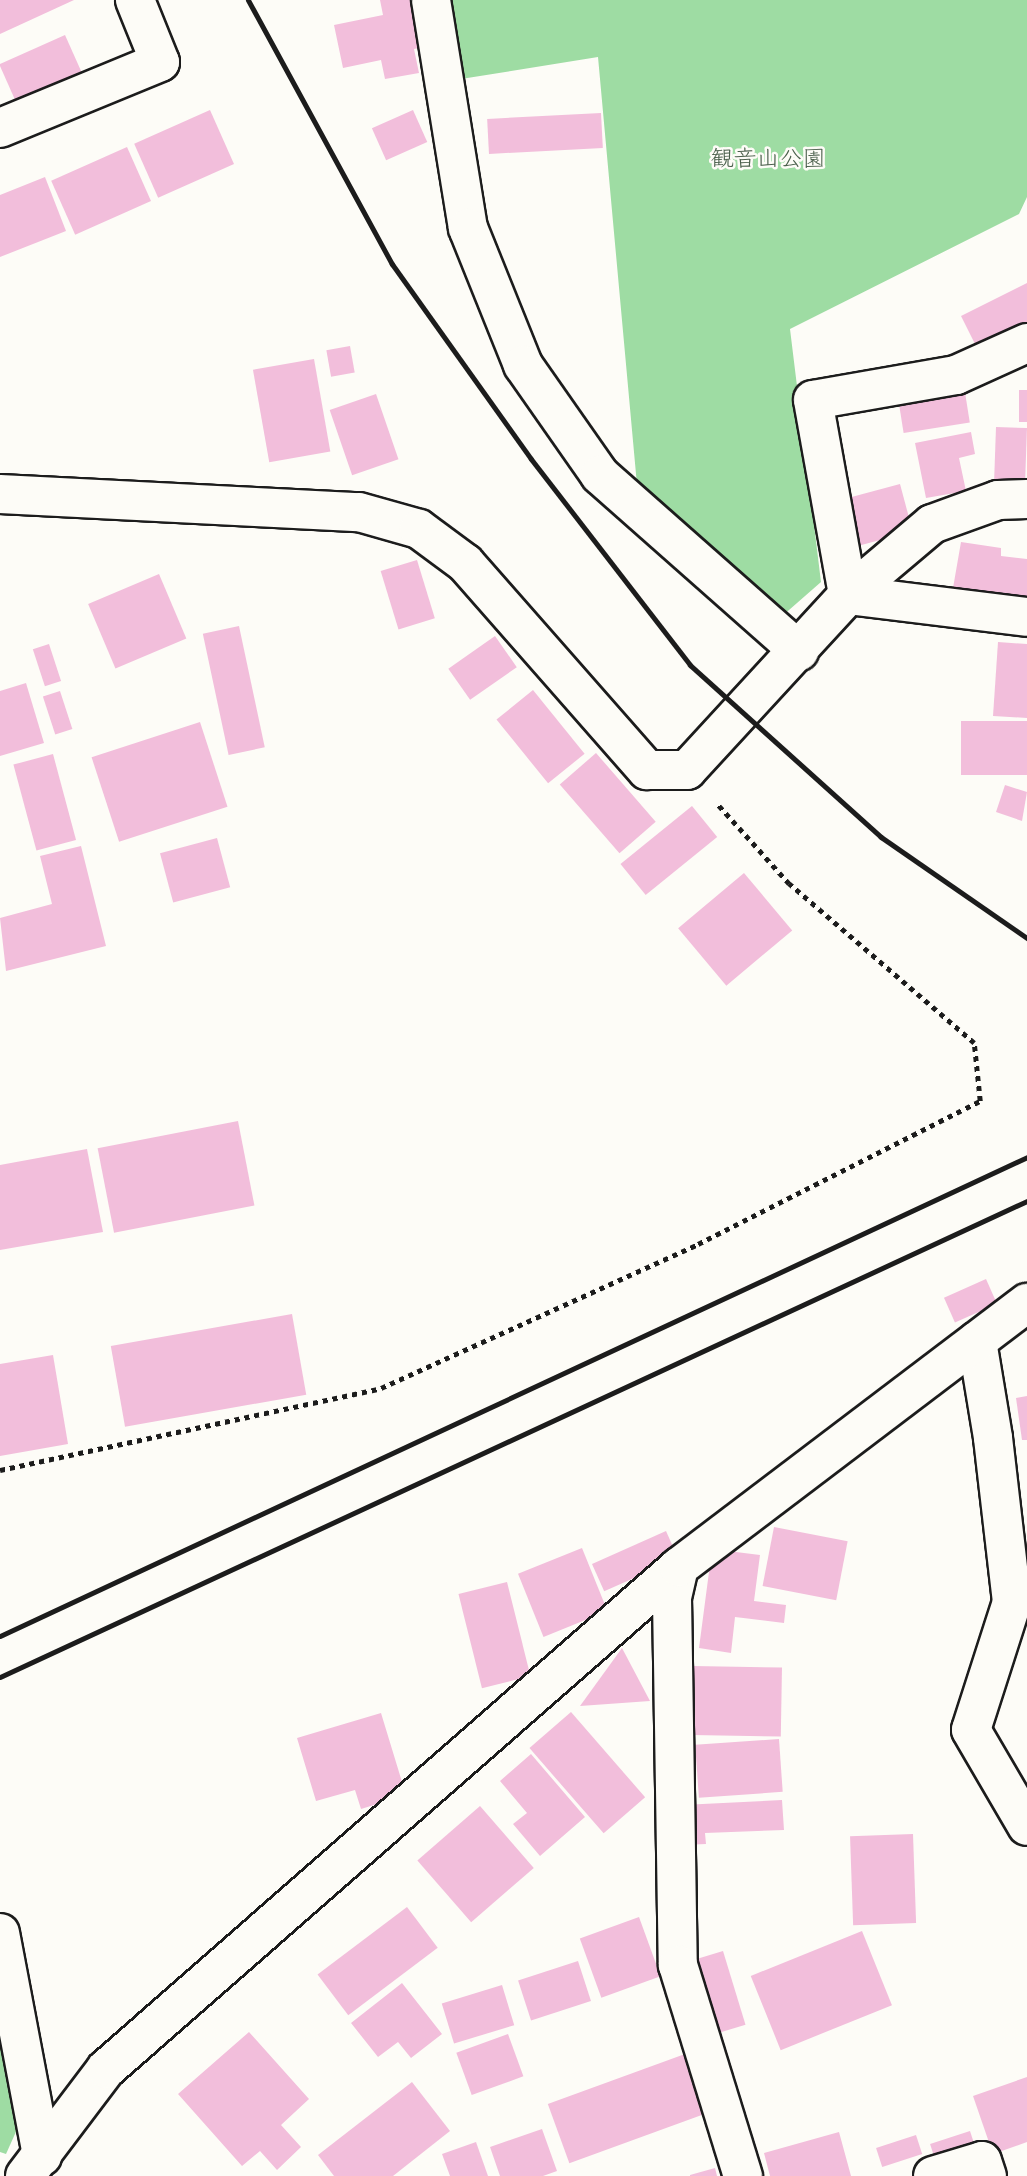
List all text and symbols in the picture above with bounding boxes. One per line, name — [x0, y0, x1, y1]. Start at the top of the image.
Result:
park label: 観音山公園 — [711, 146, 825, 174]

